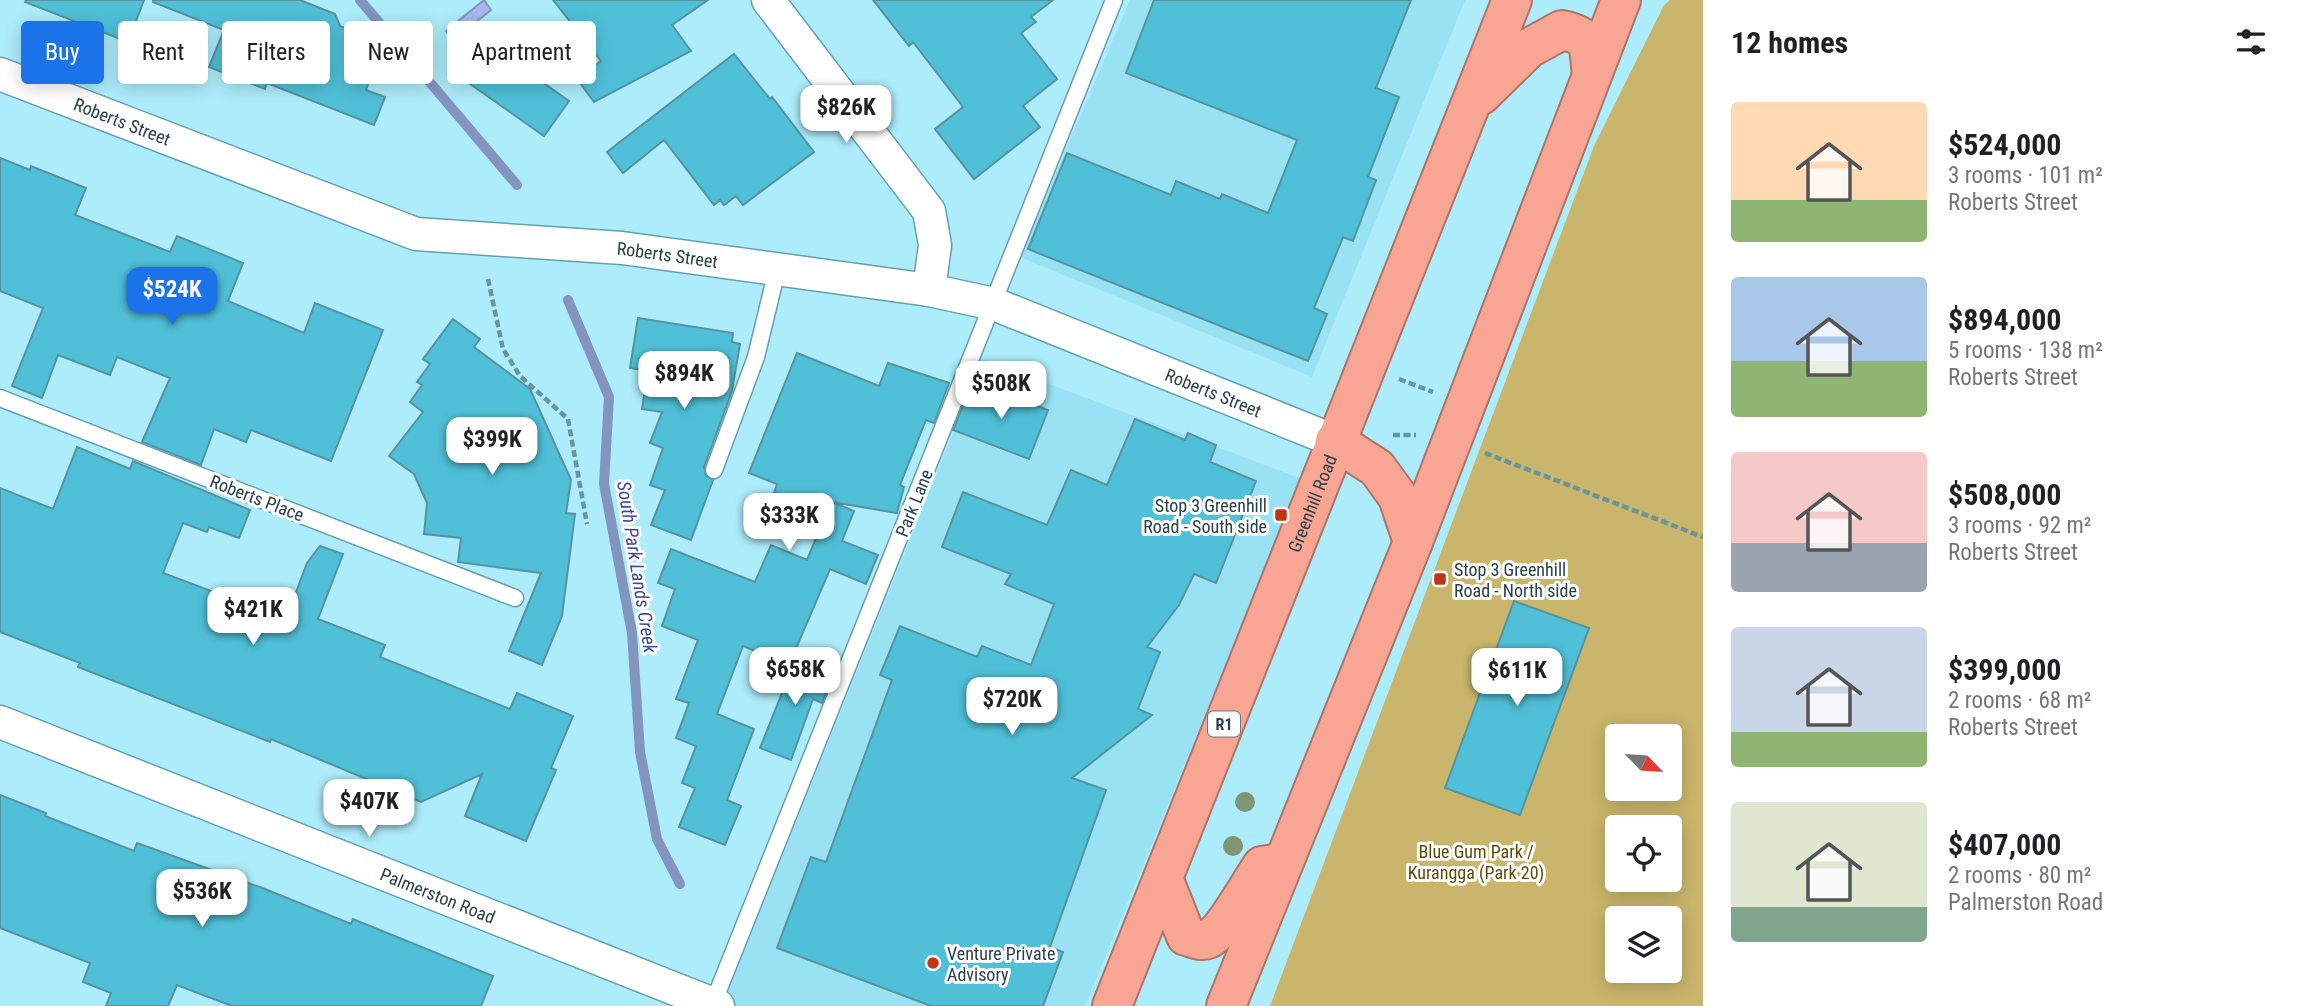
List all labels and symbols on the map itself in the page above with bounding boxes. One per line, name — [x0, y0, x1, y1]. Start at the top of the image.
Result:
pin: $826K — [797, 86, 895, 145]
street label: Roberts Street — [71, 93, 174, 149]
street label: Roberts Street — [616, 237, 719, 272]
pin: $524K — [123, 268, 221, 327]
pin: $894K — [635, 352, 733, 411]
pin: $508K — [952, 362, 1050, 421]
street label: Roberts Street — [1162, 363, 1265, 421]
pin: $399K — [443, 418, 541, 477]
street label: Greenhill Road — [1283, 452, 1341, 555]
street label: Park Lane — [891, 466, 937, 540]
street label: Roberts Place — [207, 470, 307, 526]
water label: South Park Lands Creek — [612, 480, 662, 655]
pin: $333K — [740, 494, 838, 553]
place label: Stop 3 Greenhill Road - South side — [1143, 495, 1267, 537]
marker: Stop 3 Greenhill Road - South side — [1273, 507, 1289, 523]
place label: Stop 3 Greenhill Road - North side — [1454, 559, 1577, 601]
marker: Stop 3 Greenhill Road - North side — [1432, 571, 1448, 587]
pin: $421K — [204, 588, 302, 647]
pin: $658K — [746, 648, 844, 707]
pin: $611K — [1468, 648, 1566, 708]
pin: $720K — [963, 678, 1061, 737]
road number: R1 — [1208, 712, 1240, 736]
north arrow — [1605, 724, 1682, 802]
pin: $407K — [320, 780, 418, 839]
park label: Blue Gum Park / Kurangga (Park 20) — [1408, 841, 1544, 884]
street label: Palmerston Road — [378, 863, 498, 927]
pin: $536K — [153, 870, 251, 929]
place label: Venture Private Advisory — [947, 943, 1055, 985]
marker: Venture Private Advisory — [925, 955, 941, 971]

